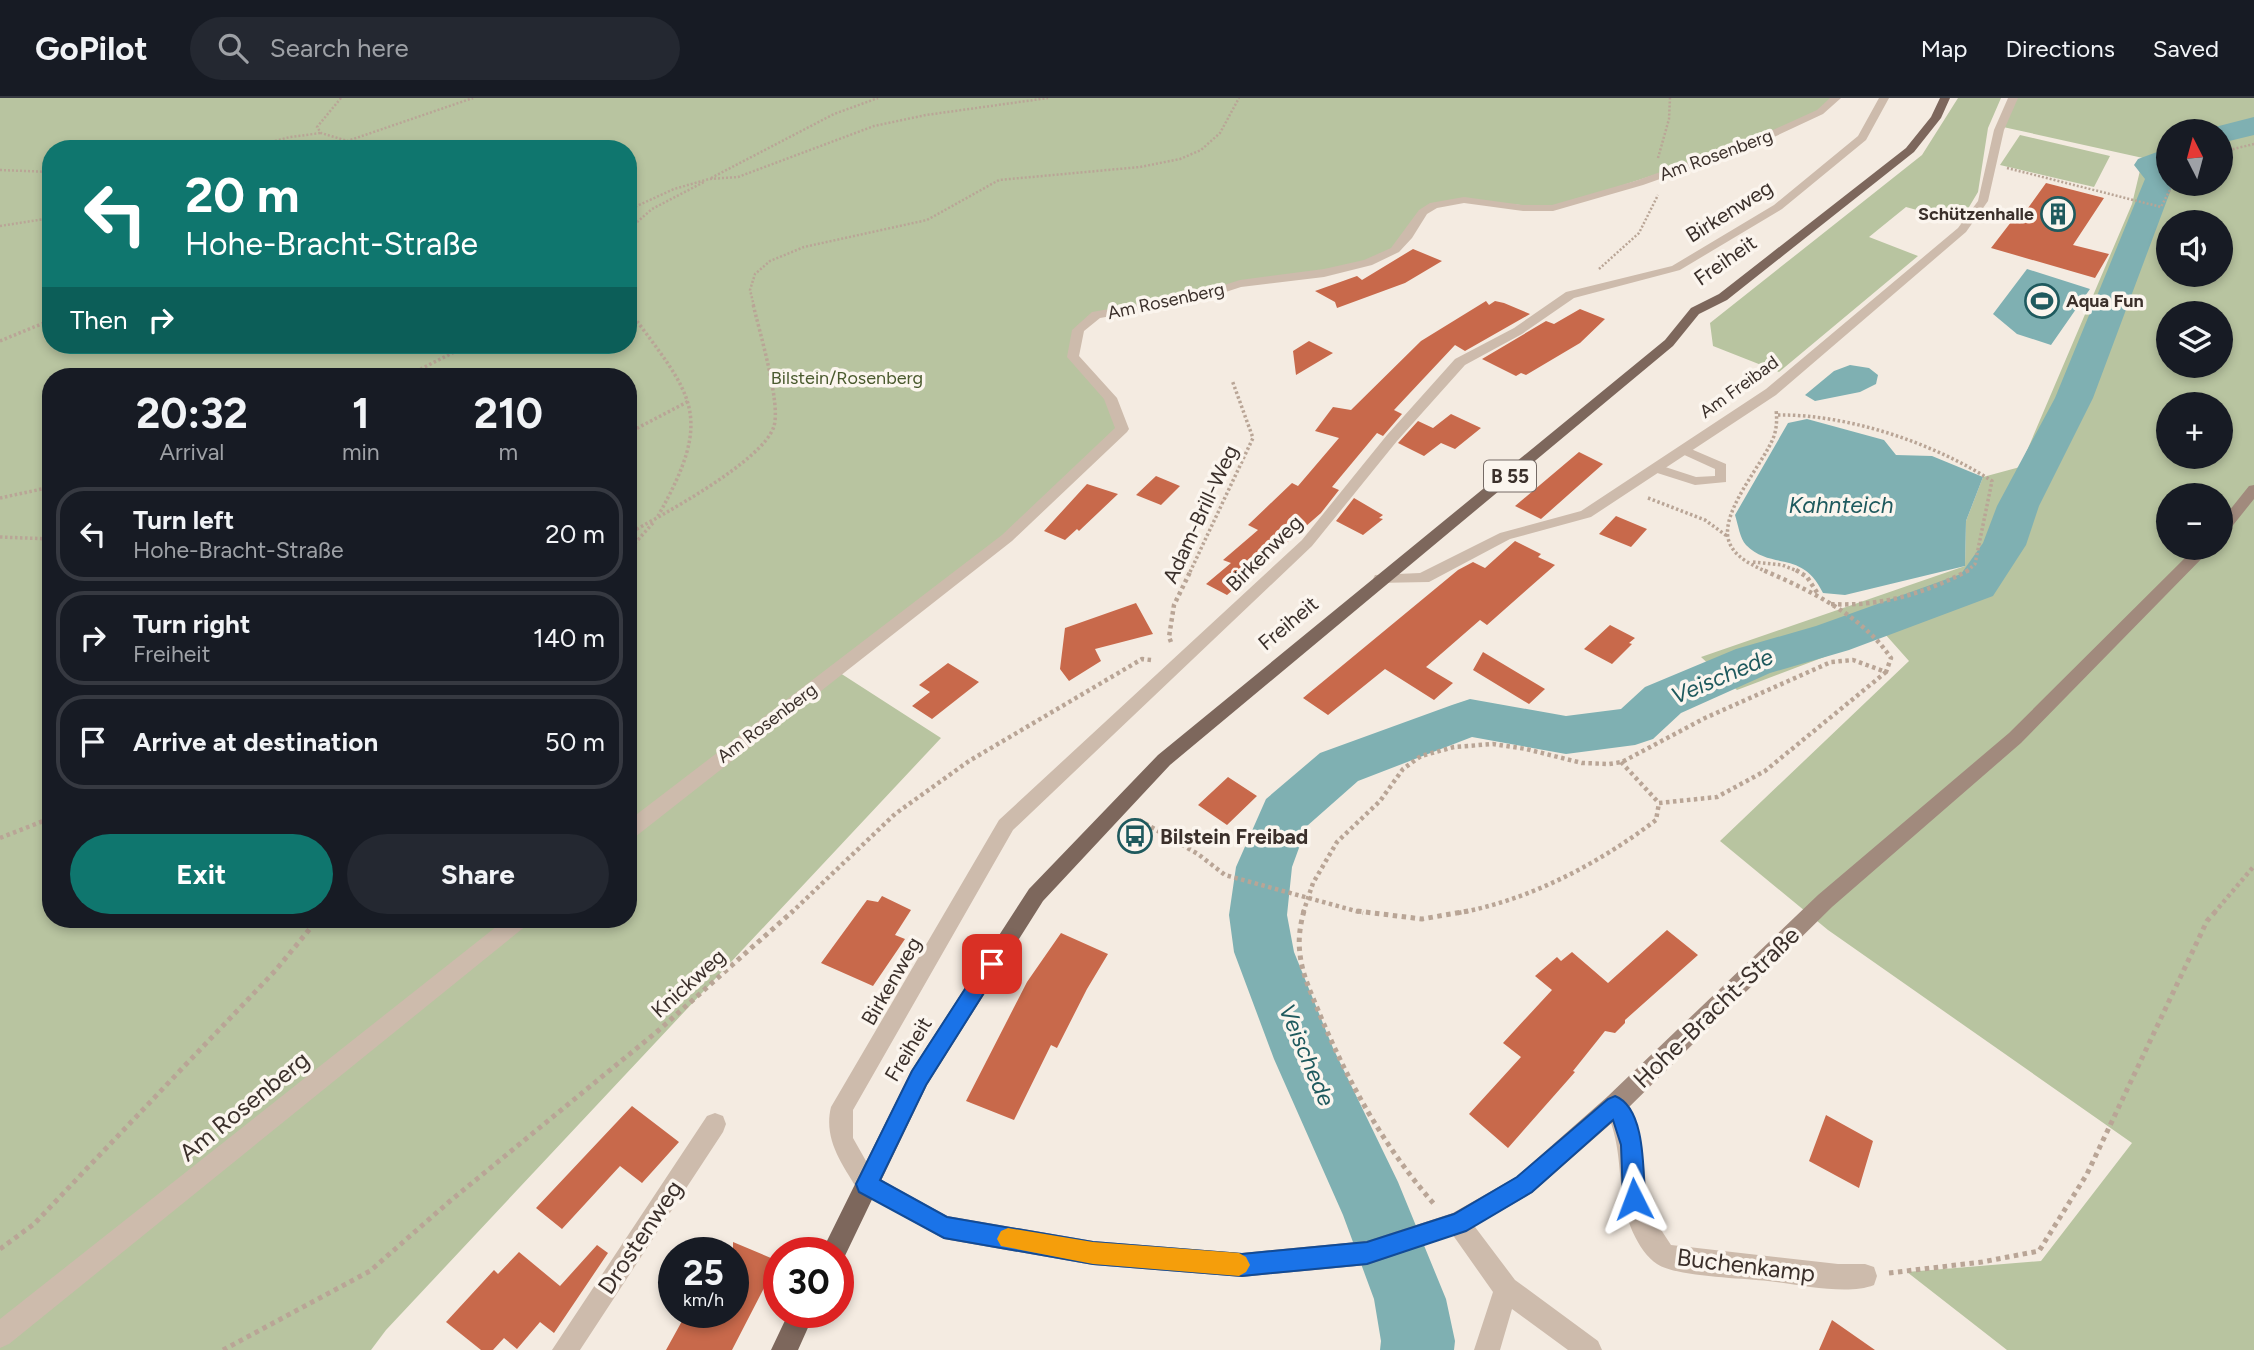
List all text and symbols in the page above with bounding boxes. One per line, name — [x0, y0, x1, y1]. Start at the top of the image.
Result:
search box — [190, 17, 680, 80]
text: GoPilot — [35, 29, 148, 68]
icon: search — [214, 29, 252, 67]
text: Search here — [270, 32, 409, 64]
text: Map — [1921, 34, 1967, 63]
text: Directions — [2005, 34, 2115, 63]
text: Saved — [2153, 34, 2219, 63]
north arrow — [2156, 119, 2233, 196]
map controls — [2156, 119, 2233, 560]
street label: Am Rosenberg — [1656, 124, 1776, 186]
text: 20 m — [185, 165, 300, 224]
icon: left — [70, 168, 161, 259]
street label: Birkenweg — [1681, 174, 1777, 248]
building icon: Schützenhalle — [2039, 195, 2077, 233]
place label: Schützenhalle — [1918, 203, 2034, 225]
button: sound — [2156, 210, 2233, 287]
text: Hohe-Bracht-Straße — [185, 225, 478, 263]
street label: Freiheit — [1689, 229, 1761, 290]
street label: Am Rosenberg — [1106, 278, 1226, 324]
sports icon: Aqua Fun — [2023, 282, 2061, 320]
place label: Aqua Fun — [2066, 290, 2144, 312]
icon: right — [142, 301, 180, 339]
button: layers — [2156, 301, 2233, 378]
text: Then — [70, 304, 128, 336]
street label: Am Freibad — [1695, 351, 1783, 423]
park label: Bilstein/Rosenberg — [771, 367, 923, 389]
text: 20:32 — [136, 388, 248, 439]
text: 1 — [352, 388, 370, 439]
text: 210 — [474, 388, 543, 439]
button: + — [2156, 392, 2233, 469]
text: Arrival — [159, 438, 224, 466]
text: min — [342, 438, 380, 466]
text: m — [499, 438, 518, 466]
street label: Adam-Brill-Weg — [1157, 441, 1243, 587]
road number: B 55 — [1484, 460, 1536, 492]
button: − — [2156, 483, 2233, 560]
water label: Kahnteich — [1788, 491, 1894, 519]
text: Turn left — [133, 504, 234, 536]
street label: Birkenweg — [1221, 510, 1307, 596]
icon: left — [74, 515, 112, 553]
text: 20 m — [545, 518, 605, 550]
text: Hohe-Bracht-Straße — [133, 536, 344, 564]
street label: Freiheit — [1253, 591, 1323, 655]
text: Turn right — [133, 608, 250, 640]
icon: right — [74, 619, 112, 657]
text: 140 m — [533, 622, 605, 654]
text: Freiheit — [133, 640, 210, 668]
water label: Veischede — [1667, 642, 1777, 710]
street label: Am Rosenberg — [713, 678, 821, 768]
icon: arrive — [74, 723, 112, 761]
text: Arrive at destination — [133, 726, 378, 758]
text: 50 m — [545, 726, 605, 758]
bus stop icon: Bilstein Freibad — [1116, 817, 1154, 855]
place label: Bilstein Freibad — [1160, 824, 1308, 849]
button: Exit — [70, 834, 333, 914]
button: Share — [347, 834, 609, 914]
street label: Hohe-Bracht-Straße — [1627, 920, 1805, 1094]
street label: Birkenweg — [856, 932, 926, 1030]
pin — [962, 934, 1022, 994]
street label: Knickweg — [646, 943, 730, 1023]
icon: arrive — [973, 945, 1011, 983]
water label: Veischede — [1273, 1000, 1341, 1110]
street label: Freiheit — [879, 1012, 937, 1086]
street label: Am Rosenberg — [173, 1045, 315, 1167]
position arrow — [1597, 1162, 1671, 1236]
street label: Drostenweg — [591, 1175, 689, 1299]
speed limit sign: 30 — [763, 1237, 854, 1328]
street label: Buchenkamp — [1675, 1242, 1817, 1288]
text: 25 — [683, 1252, 724, 1294]
text: km/h — [683, 1289, 724, 1311]

